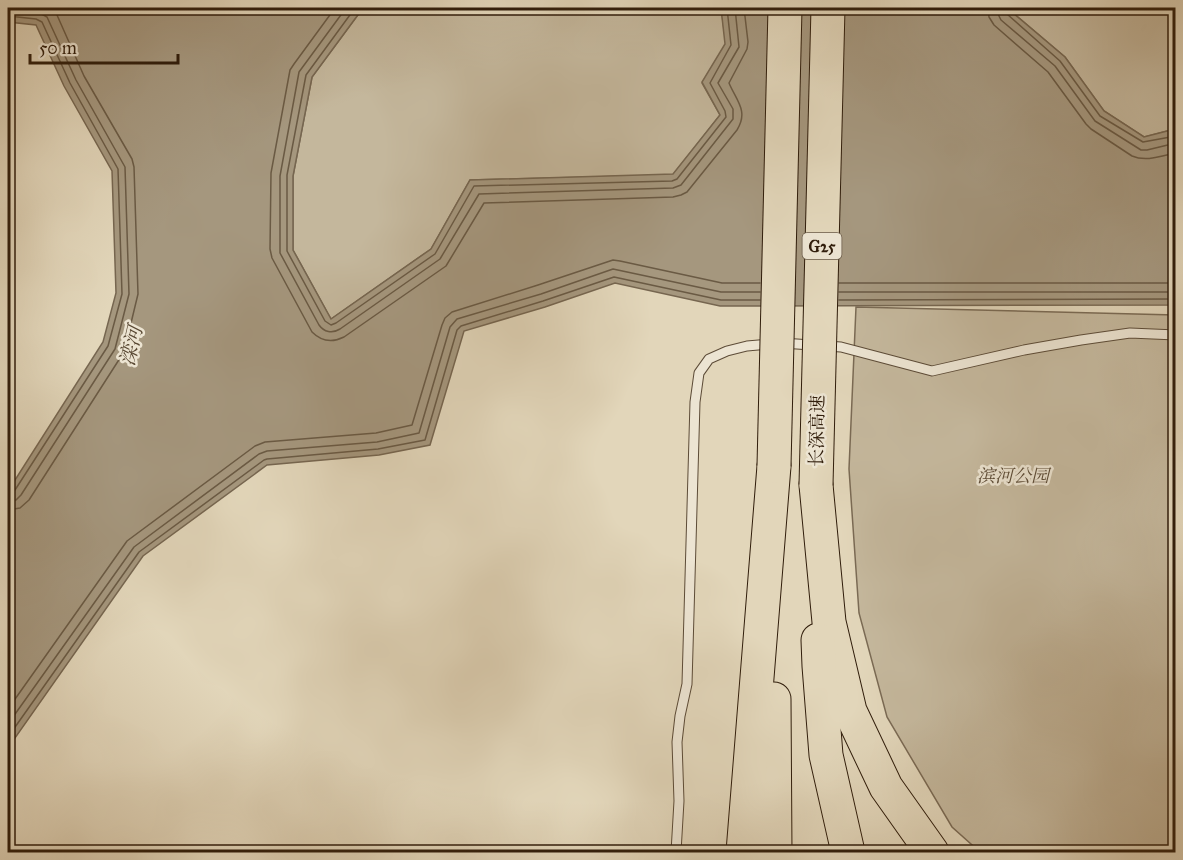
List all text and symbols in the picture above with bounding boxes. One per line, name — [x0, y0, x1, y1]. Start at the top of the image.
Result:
scale bar — [30, 27, 178, 65]
text: 50 m — [39, 37, 77, 59]
road number: G25 — [802, 233, 842, 259]
water label: 滦河 — [115, 321, 148, 368]
street label: 长深高速 — [805, 395, 829, 467]
park label: 滨河公园 — [977, 465, 1052, 487]

